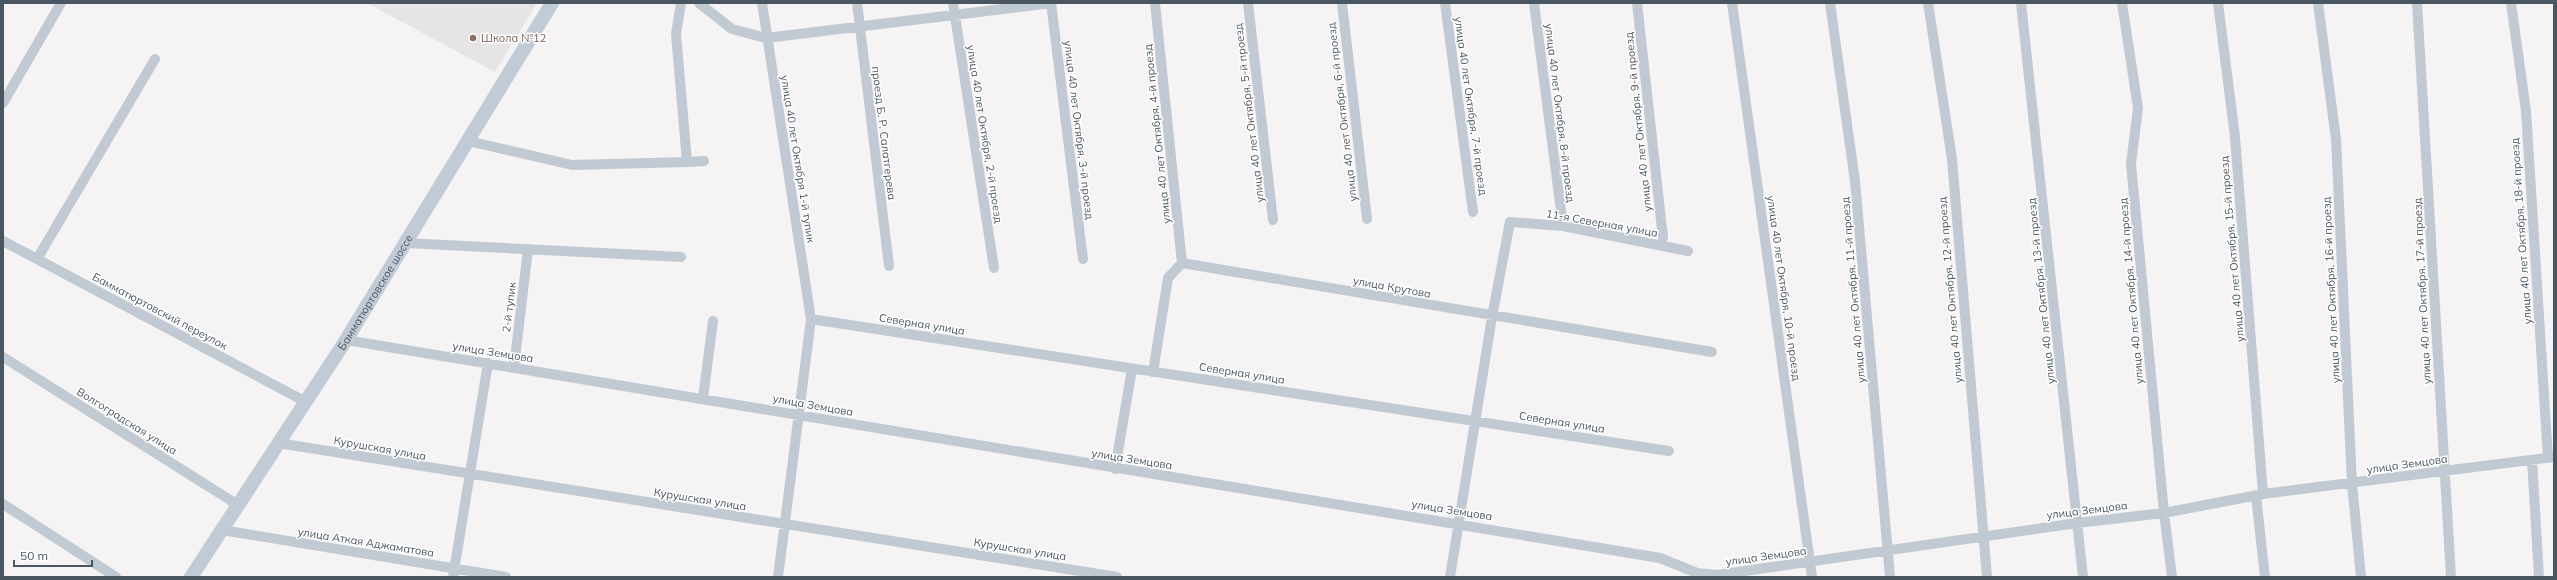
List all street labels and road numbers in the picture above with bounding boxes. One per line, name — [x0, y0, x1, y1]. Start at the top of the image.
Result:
street label: улица 40 лет Октября, 7-й проезд — [1452, 16, 1491, 197]
street label: улица 40 лет Октября, 6-й проезд — [1324, 21, 1360, 202]
street label: улица 40 лет Октября, 5-й проезд — [1231, 22, 1267, 203]
street label: улица 40 лет Октября, 8-й проезд — [1542, 23, 1578, 204]
street label: улица 40 лет Октября, 9-й проезд — [1622, 31, 1654, 212]
street label: улица 40 лет Октября, 3-й проезд — [1061, 40, 1097, 221]
street label: улица 40 лет Октября, 4-й проезд — [1141, 43, 1173, 224]
street label: улица 40 лет Октября, 2-й проезд — [964, 44, 1006, 224]
street label: проезд Б. Р. Салатгерева — [869, 65, 899, 201]
street label: улица 40 лет Октября 1-й тупик — [778, 74, 818, 244]
street label: улица 40 лет Октября, 18-й проезд — [2507, 137, 2535, 325]
street label: улица 40 лет Октября, 15-й проезд — [2217, 155, 2247, 343]
street label: улица 40 лет Октября, 10-й проезд — [1764, 195, 1804, 382]
street label: улица 40 лет Октября, 11-й проезд — [1838, 196, 1868, 384]
street label: улица 40 лет Октября, 12-й проезд — [1935, 196, 1965, 384]
street label: улица 40 лет Октября, 16-й проезд — [2319, 196, 2343, 384]
street label: улица 40 лет Октября, 13-й проезд — [2024, 197, 2058, 385]
street label: улица 40 лет Октября, 14-й проезд — [2116, 197, 2146, 385]
street label: улица 40 лет Октября, 17-й проезд — [2410, 197, 2434, 385]
street label: 11-я Северная улица — [1545, 206, 1659, 240]
street label: Бамматюртовское шоссе — [334, 232, 416, 353]
street label: Бамматюртовский переулок — [90, 269, 230, 353]
street label: улица Крутова — [1352, 273, 1432, 301]
street label: 2-й тупик — [499, 281, 519, 333]
street label: Северная улица — [878, 310, 966, 338]
street label: улица Земцова — [452, 339, 534, 365]
street label: Северная улица — [1198, 359, 1286, 387]
street label: Волгоградская улица — [74, 384, 180, 458]
street label: улица Земцова — [772, 391, 854, 419]
street label: Северная улица — [1518, 408, 1606, 436]
street label: Курушская улица — [333, 433, 427, 463]
street label: улица Земцова — [1091, 446, 1173, 472]
street label: улица Земцова — [2366, 451, 2448, 477]
street label: Курушская улица — [653, 485, 747, 513]
street label: улица Земцова — [1411, 497, 1493, 523]
street label: улица Земцова — [2046, 498, 2128, 522]
street label: улица Аткая Аджаматова — [297, 524, 435, 560]
street label: Курушская улица — [973, 535, 1067, 563]
street label: улица Земцова — [1725, 543, 1807, 569]

